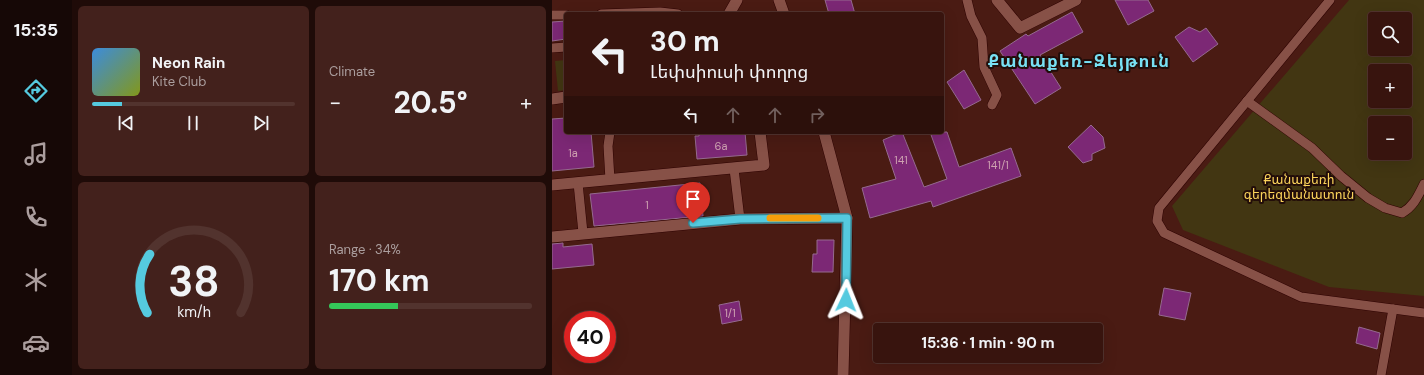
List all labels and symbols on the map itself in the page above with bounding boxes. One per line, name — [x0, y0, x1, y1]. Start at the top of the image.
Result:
district label: Քանաքեռ-Զեյթուն — [988, 50, 1170, 72]
house number: 6a — [715, 139, 727, 153]
house number: 1a — [568, 146, 578, 160]
house number: 141 — [894, 153, 908, 167]
house number: 141/1 — [987, 158, 1009, 172]
park label: Քանաքեռի գերեզմանատուն — [1244, 171, 1354, 203]
pin — [676, 182, 710, 223]
house number: 1 — [645, 198, 649, 212]
position arrow — [825, 279, 867, 321]
house number: 1/1 — [724, 306, 736, 320]
speed limit sign: 40 — [564, 311, 616, 363]

